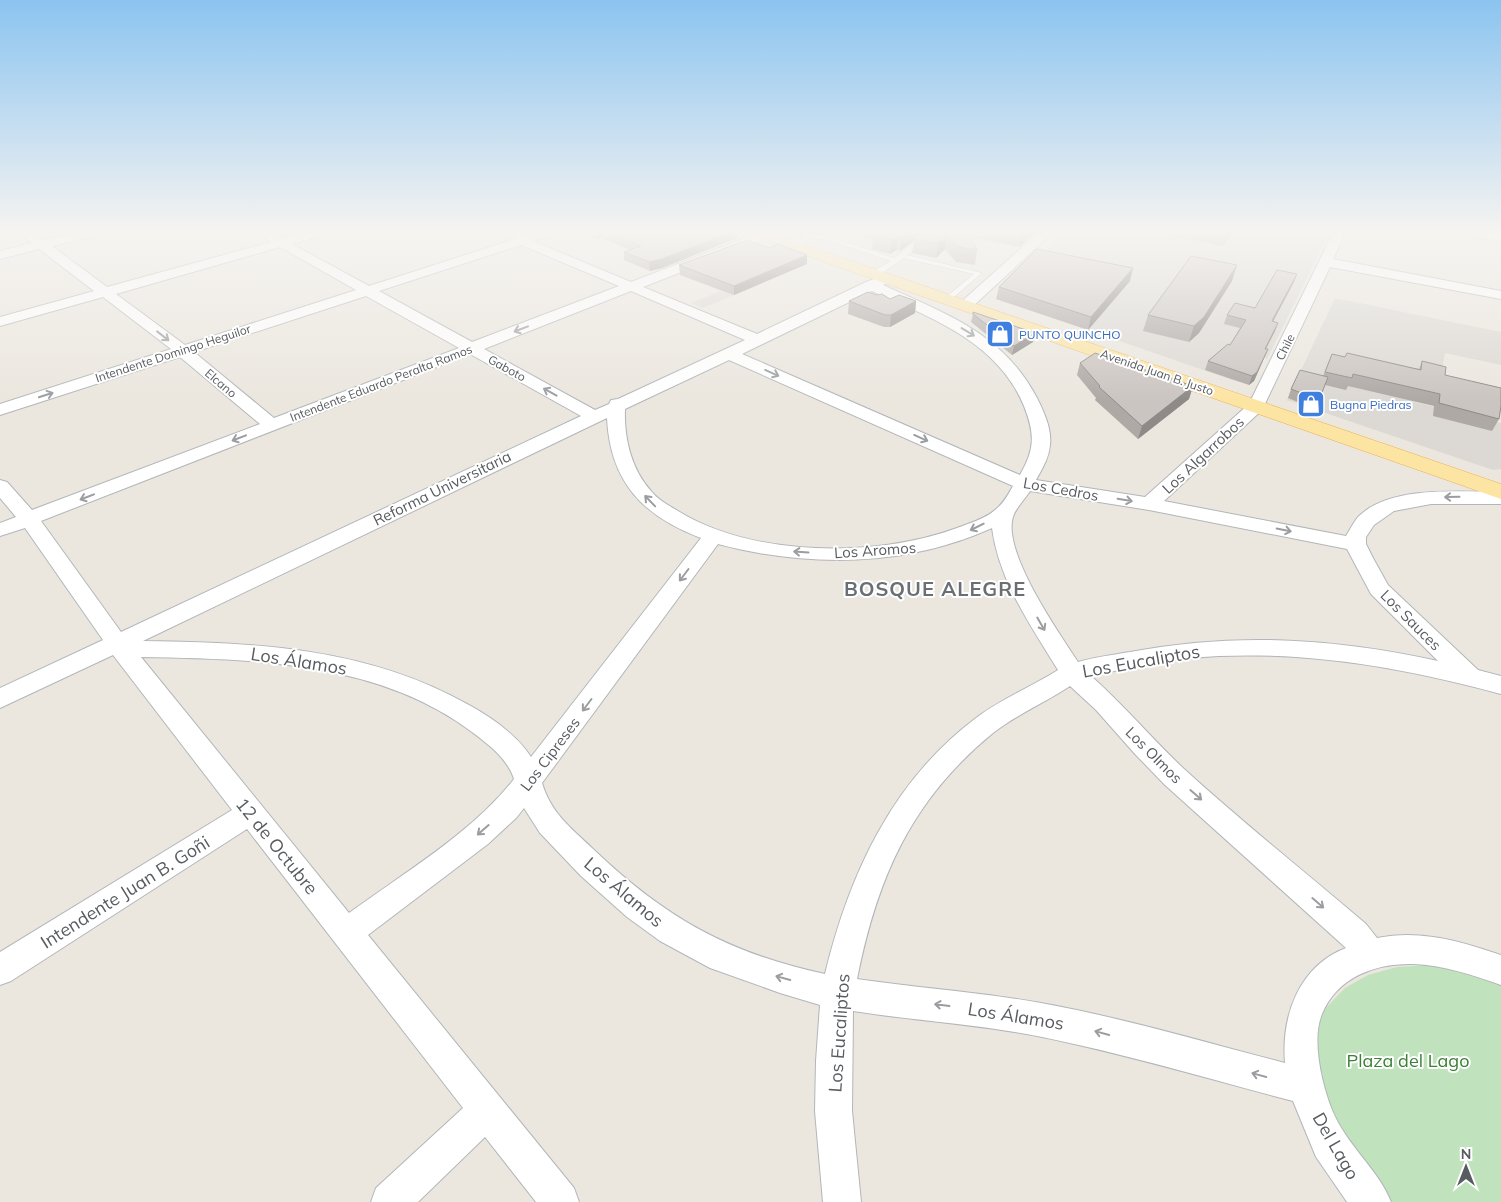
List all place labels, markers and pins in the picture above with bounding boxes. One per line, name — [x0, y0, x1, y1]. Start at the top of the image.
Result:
shop icon: PUNTO QUINCHO — [985, 319, 1015, 349]
place label: PUNTO QUINCHO — [1019, 327, 1120, 342]
shop icon: Bugna Piedras — [1296, 389, 1326, 419]
place label: Bugna Piedras — [1330, 397, 1412, 412]

